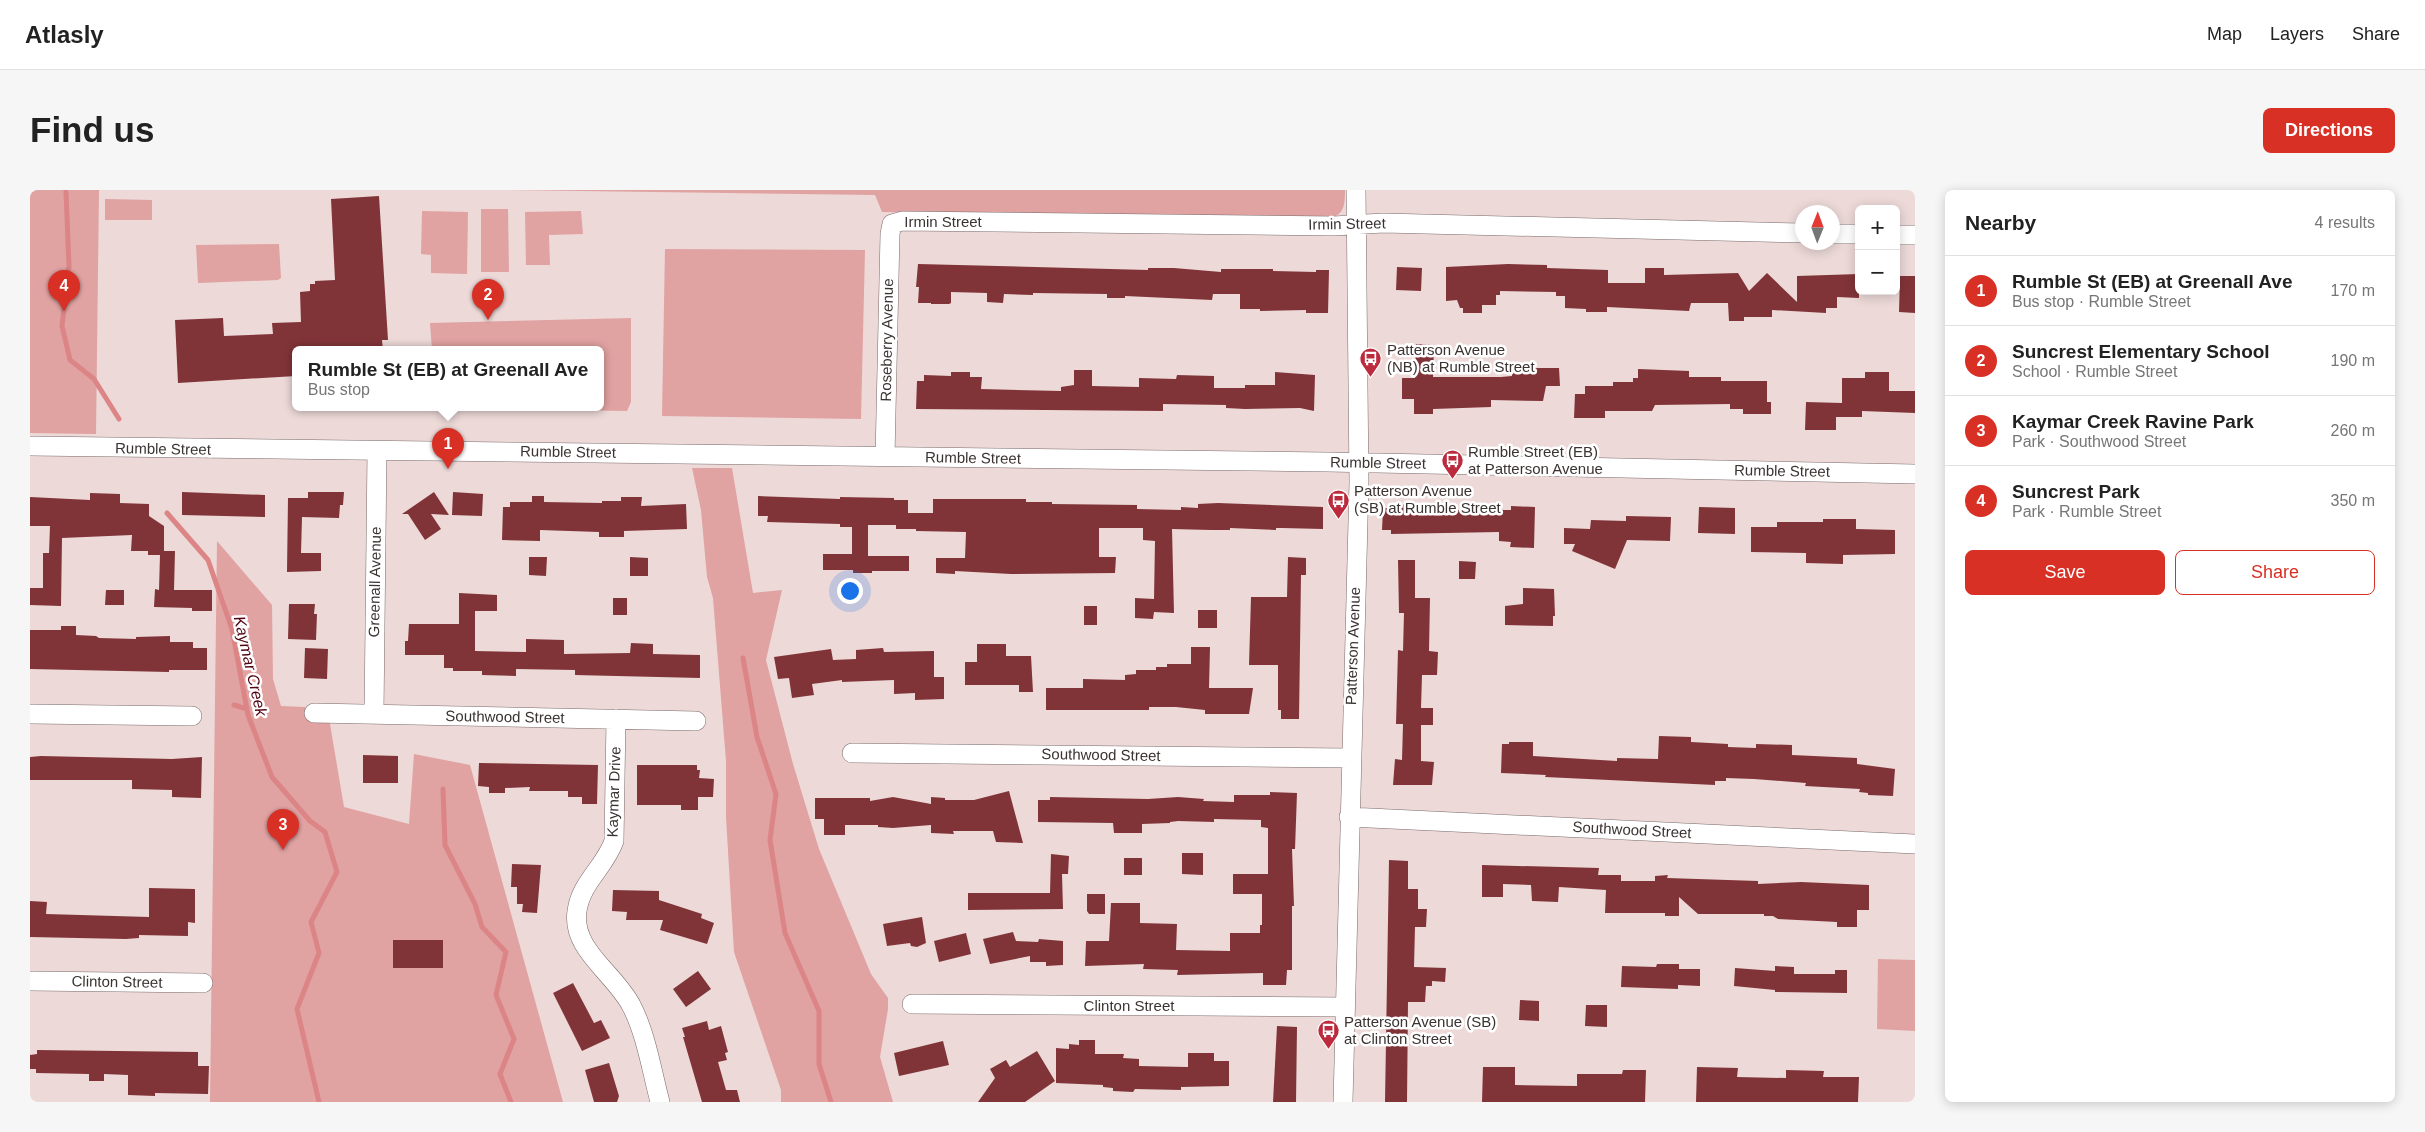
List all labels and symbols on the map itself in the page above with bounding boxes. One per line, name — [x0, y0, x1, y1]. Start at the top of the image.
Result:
north arrow — [1795, 205, 1840, 250]
street label: Irmin Street — [904, 213, 983, 230]
street label: Irmin Street — [1308, 214, 1387, 233]
pin: 4 — [48, 270, 80, 311]
street label: Roseberry Avenue — [877, 278, 896, 402]
pin: 2 — [472, 279, 504, 320]
place label: Patterson Avenue (NB) at Rumble Street — [1387, 341, 1535, 375]
bus stop icon: Patterson Avenue (NB) at Rumble Street — [1359, 347, 1383, 378]
pin: 1 — [432, 428, 464, 469]
street label: Rumble Street — [115, 439, 212, 458]
street label: Rumble Street — [520, 442, 617, 461]
place label: Rumble Street (EB) at Patterson Avenue — [1468, 443, 1603, 477]
street label: Rumble Street — [925, 448, 1022, 467]
bus stop icon: Rumble Street (EB) at Patterson Avenue — [1440, 449, 1464, 480]
street label: Rumble Street — [1330, 453, 1427, 472]
street label: Rumble Street — [1734, 461, 1831, 480]
place label: Patterson Avenue (SB) at Rumble Street — [1354, 482, 1502, 516]
bus stop icon: Patterson Avenue (SB) at Rumble Street — [1326, 488, 1350, 519]
street label: Greenall Avenue — [365, 527, 384, 637]
your location — [837, 578, 863, 604]
street label: Patterson Avenue — [1342, 587, 1363, 705]
water label: Kaymar Creek — [231, 614, 271, 719]
street label: Southwood Street — [445, 707, 566, 726]
street label: Southwood Street — [1041, 745, 1162, 764]
street label: Kaymar Drive — [603, 746, 624, 838]
pin: 3 — [267, 809, 299, 850]
street label: Southwood Street — [1572, 818, 1693, 841]
street label: Clinton Street — [71, 972, 163, 991]
street label: Clinton Street — [1084, 997, 1175, 1014]
place label: Patterson Avenue (SB) at Clinton Street — [1344, 1013, 1496, 1047]
bus stop icon: Patterson Avenue (SB) at Clinton Street — [1316, 1019, 1340, 1050]

